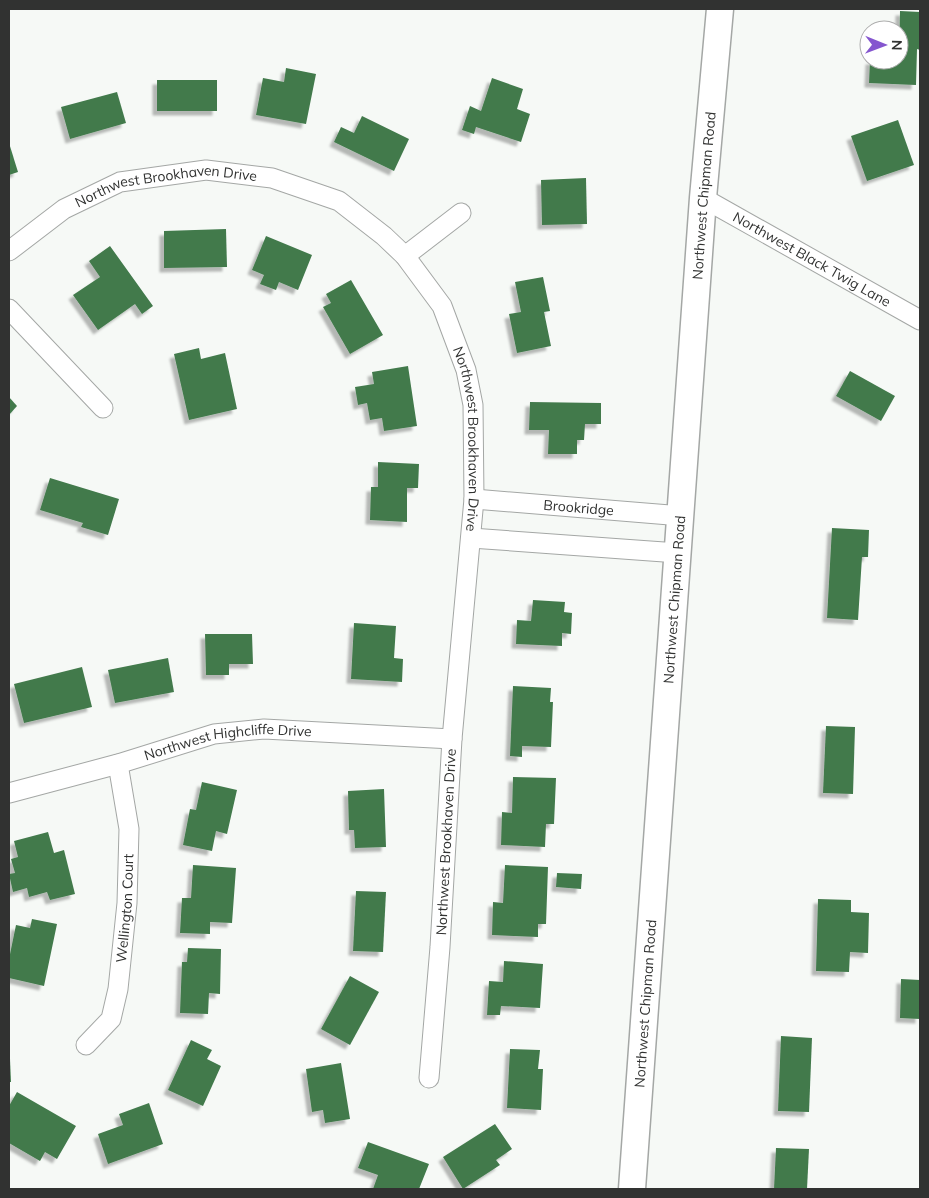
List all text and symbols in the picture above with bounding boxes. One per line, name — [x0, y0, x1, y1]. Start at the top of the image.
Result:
north arrow — [859, 20, 909, 70]
text: N — [888, 40, 906, 51]
street label: Northwest Chipman Road — [688, 111, 720, 280]
street label: Northwest Brookhaven Drive — [72, 161, 258, 211]
street label: Northwest Black Twig Lane — [730, 208, 894, 311]
street label: Northwest Brookhaven Drive — [449, 344, 483, 532]
street label: Brookridge — [543, 496, 615, 519]
street label: Northwest Chipman Road — [659, 515, 689, 684]
street label: Northwest Highcliffe Drive — [142, 720, 312, 764]
street label: Northwest Brookhaven Drive — [432, 748, 460, 936]
street label: Wellington Court — [112, 853, 137, 964]
street label: Northwest Chipman Road — [630, 919, 660, 1088]

